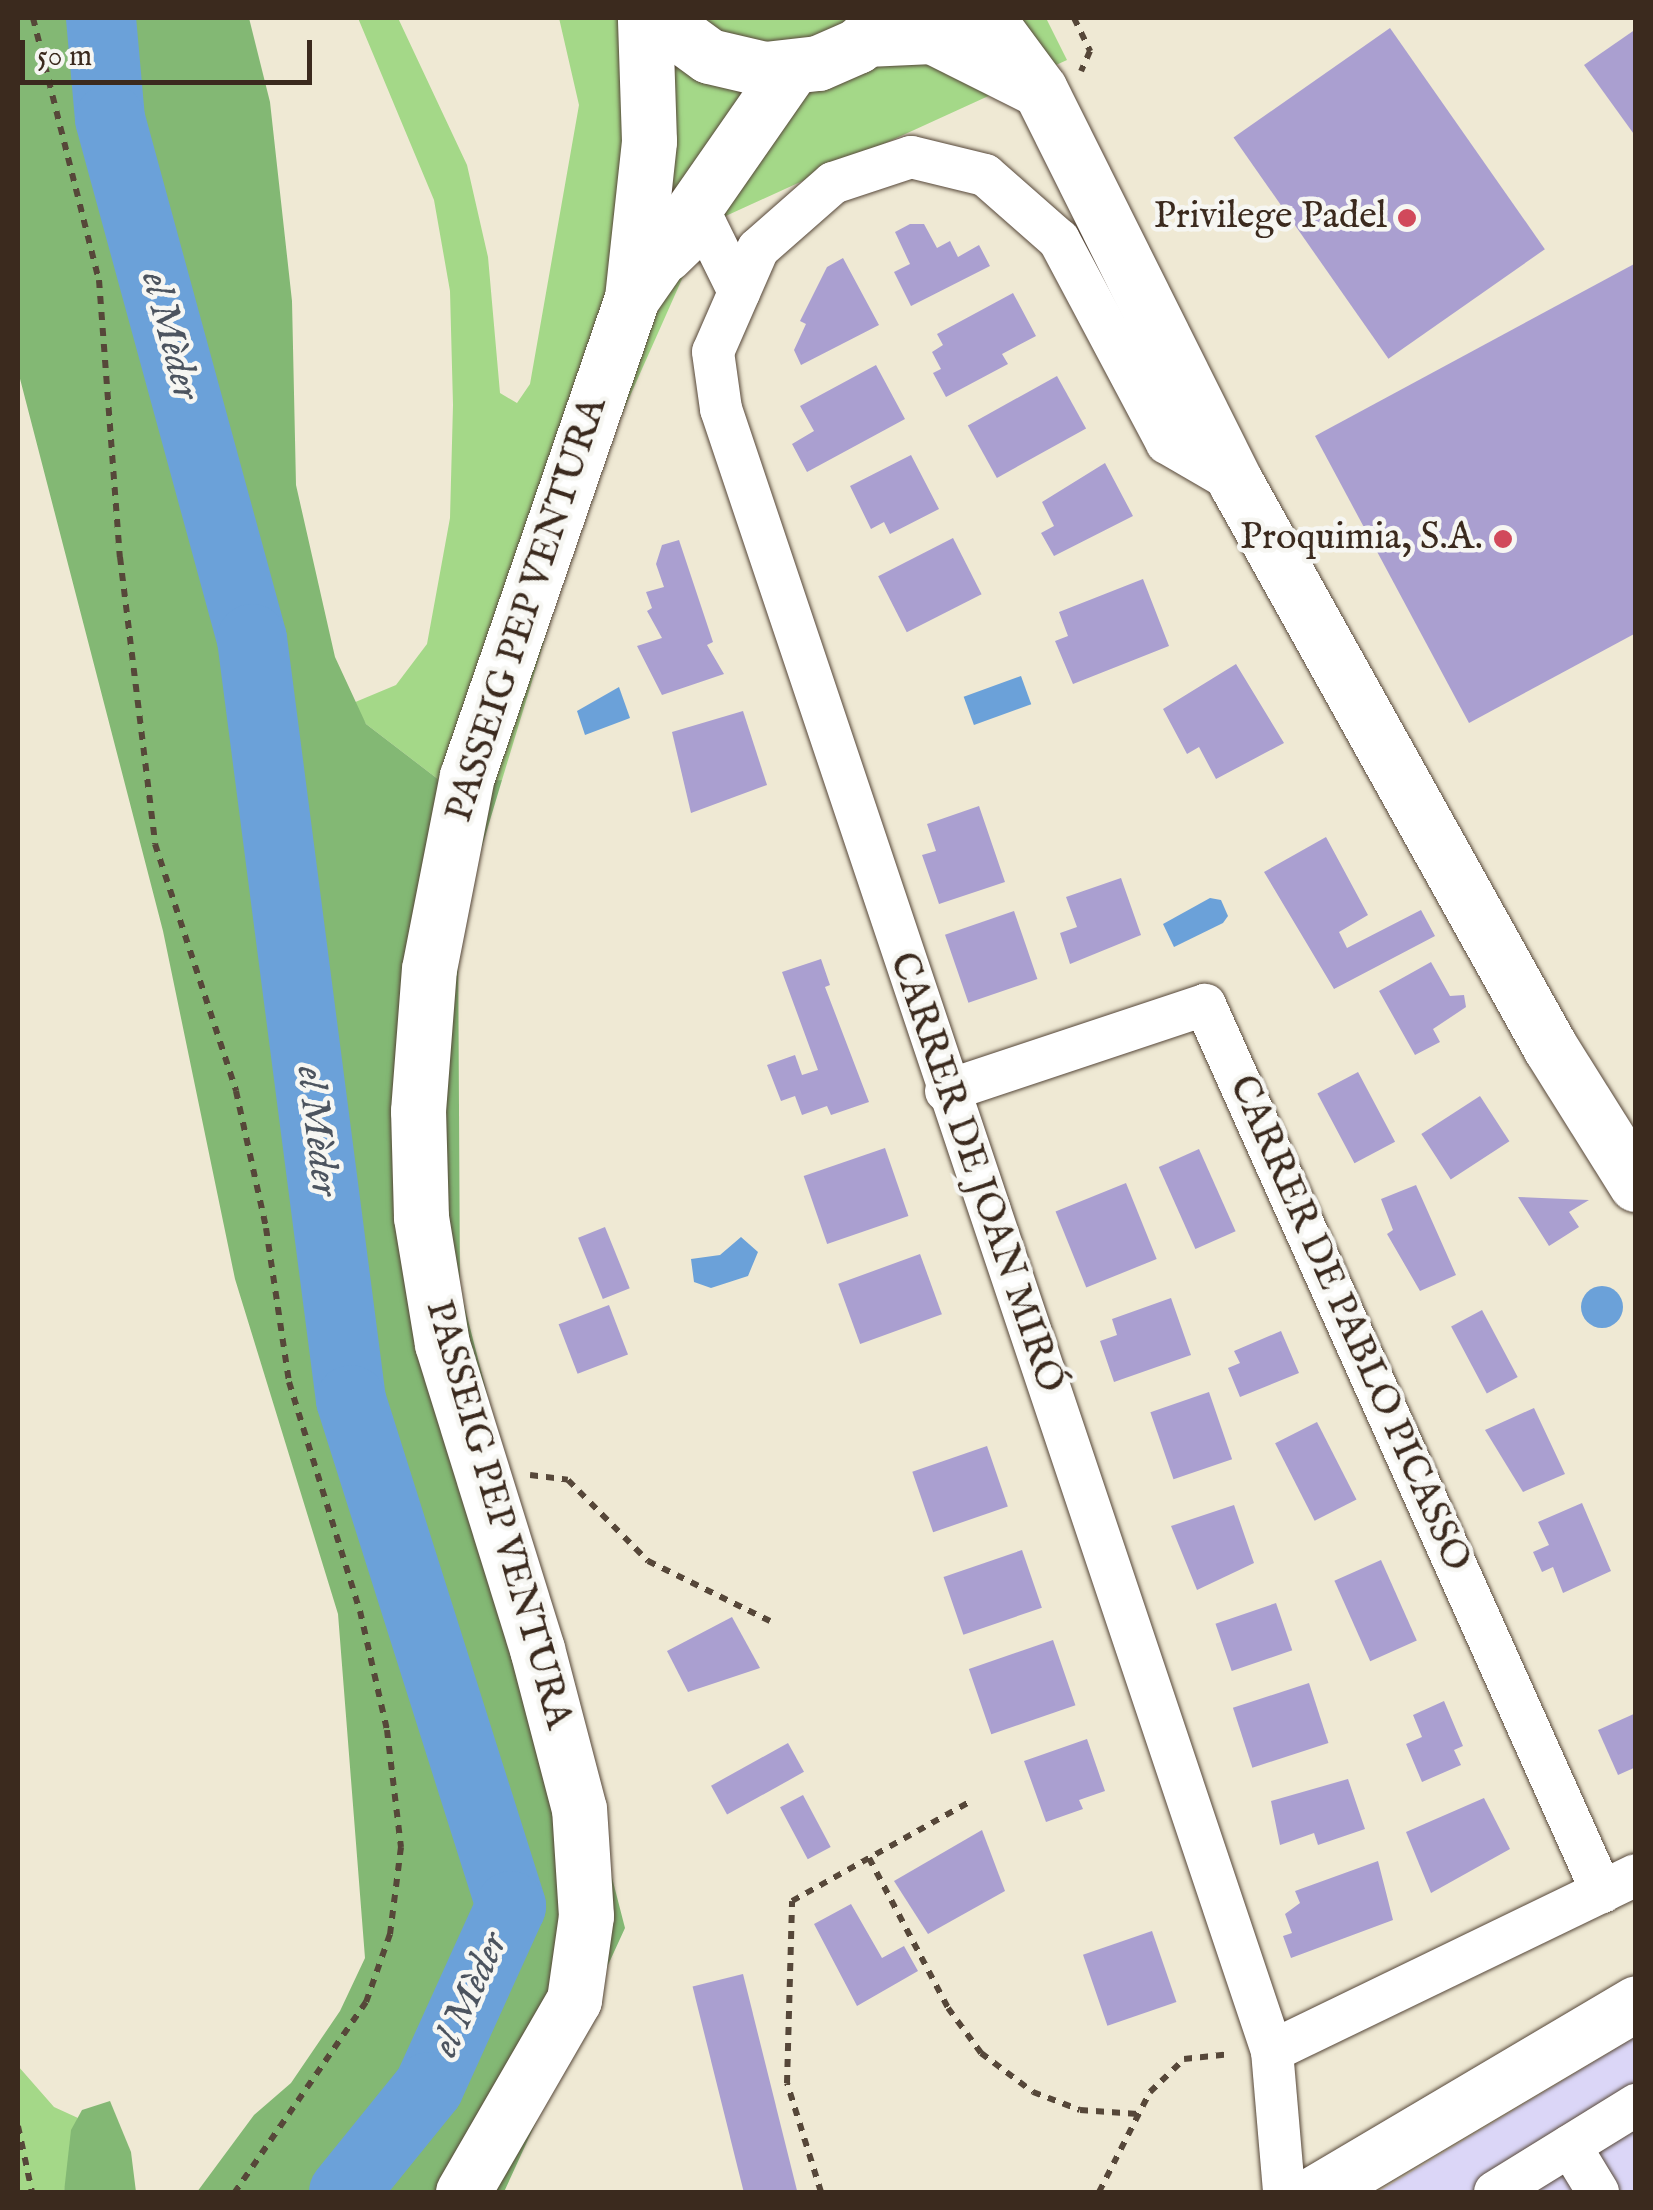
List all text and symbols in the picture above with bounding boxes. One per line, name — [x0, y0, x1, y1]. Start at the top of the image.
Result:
scale bar — [25, 20, 318, 82]
text: 50 m — [37, 38, 92, 76]
place label: Privilege Padel — [1154, 195, 1387, 241]
marker: Privilege Padel — [1396, 207, 1418, 229]
water label: el Mèder — [129, 267, 209, 405]
street label: PASSEIG PEP VENTURA — [438, 392, 618, 828]
place label: Proquimia, S.A. — [1240, 516, 1483, 562]
marker: Proquimia, S.A. — [1492, 528, 1514, 550]
street label: CARRER DE JOAN MIRÓ — [878, 947, 1072, 1399]
water label: el Mèder — [284, 1063, 348, 1199]
street label: CARRER DE PABLO PICASSO — [1218, 1069, 1478, 1579]
street label: PASSEIG PEP VENTURA — [414, 1296, 580, 1734]
water label: el Mèder — [423, 1926, 519, 2064]

